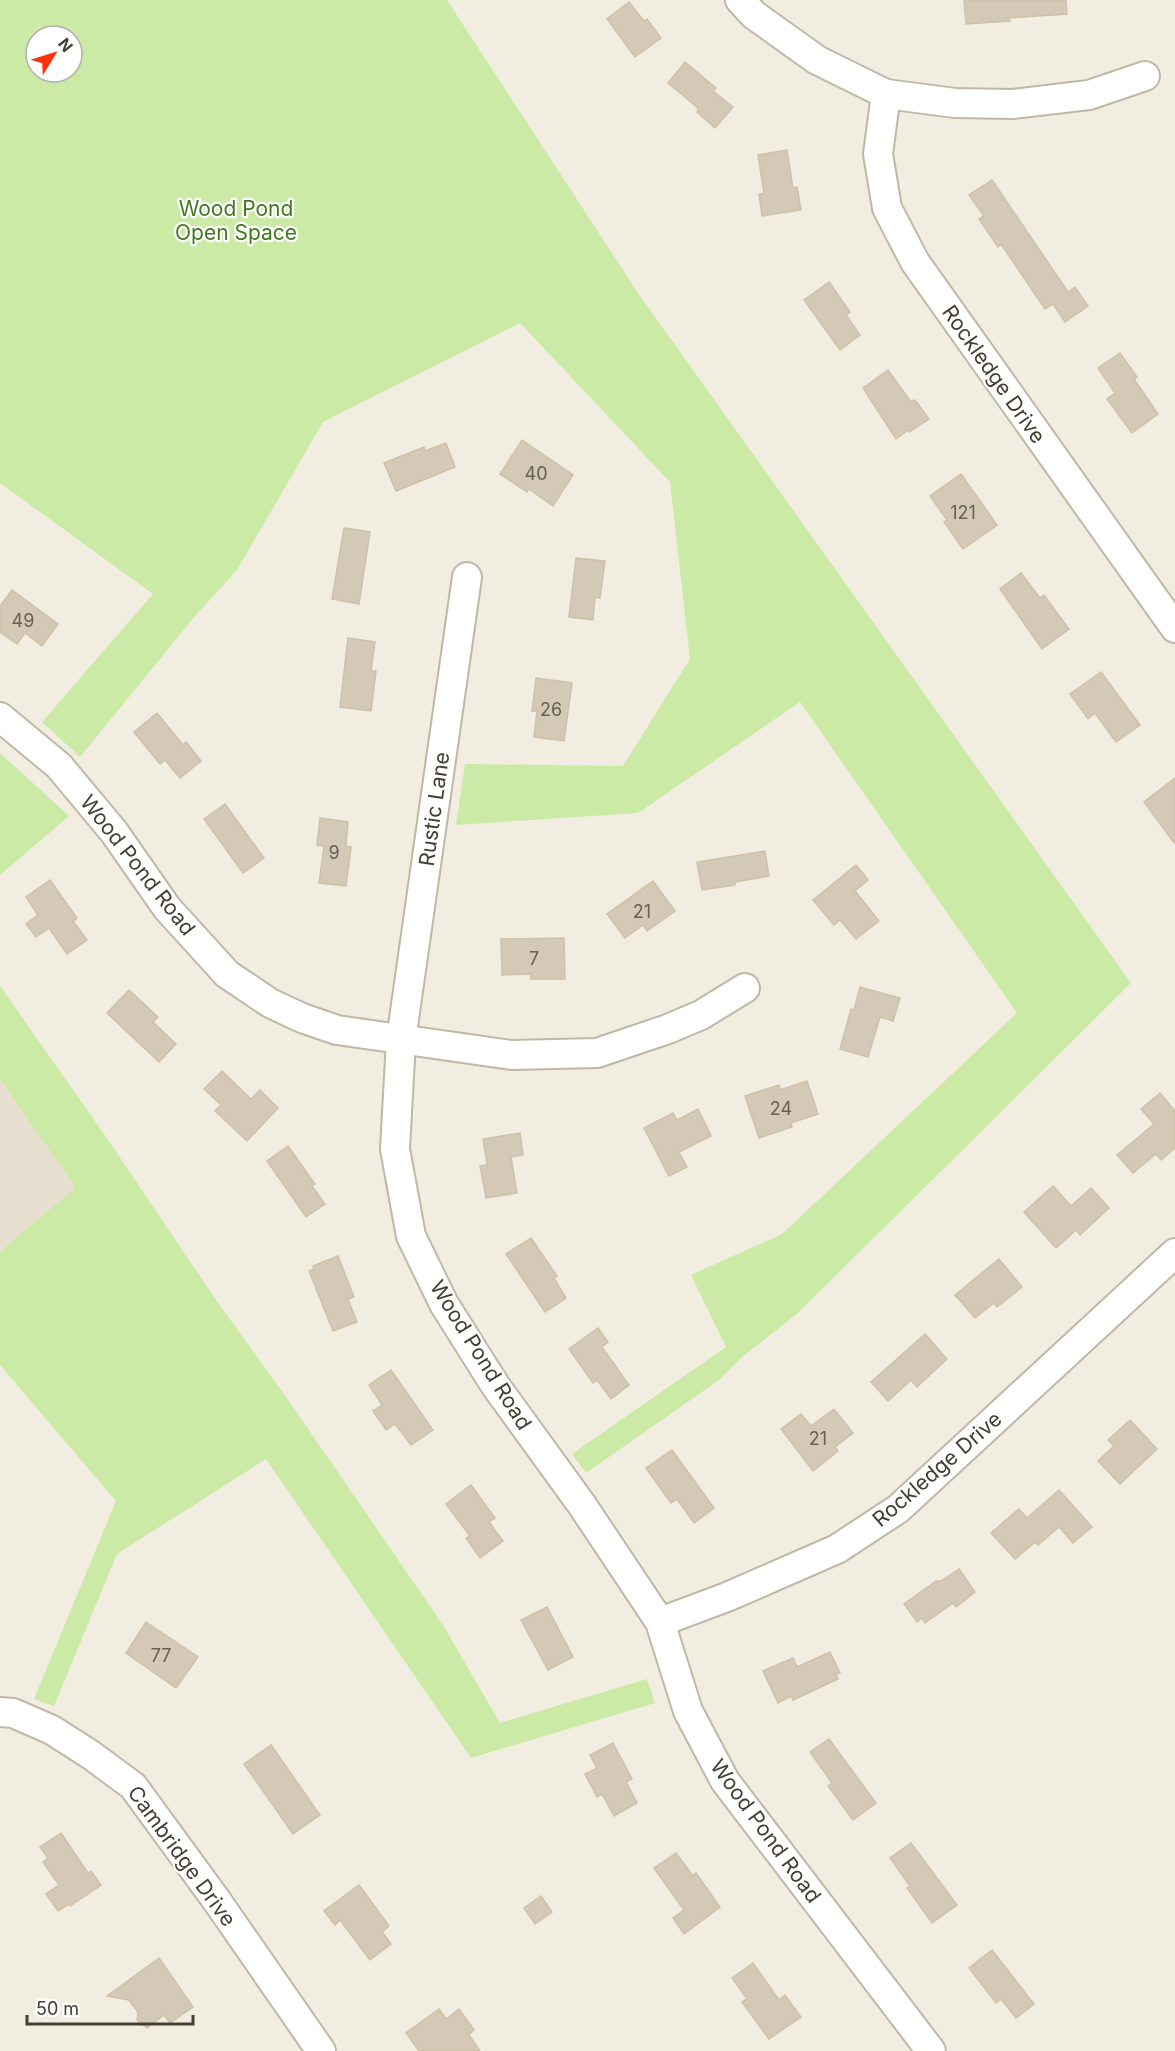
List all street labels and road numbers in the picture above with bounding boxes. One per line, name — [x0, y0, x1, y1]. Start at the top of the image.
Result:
street label: Rockledge Drive — [937, 300, 1051, 448]
street label: Rustic Lane — [414, 750, 454, 868]
street label: Wood Pond Road — [75, 790, 201, 940]
street label: Wood Pond Road — [425, 1276, 537, 1434]
street label: Rockledge Drive — [867, 1406, 1007, 1532]
street label: Wood Pond Road — [706, 1754, 826, 1908]
street label: Cambridge Drive — [123, 1781, 241, 1931]

